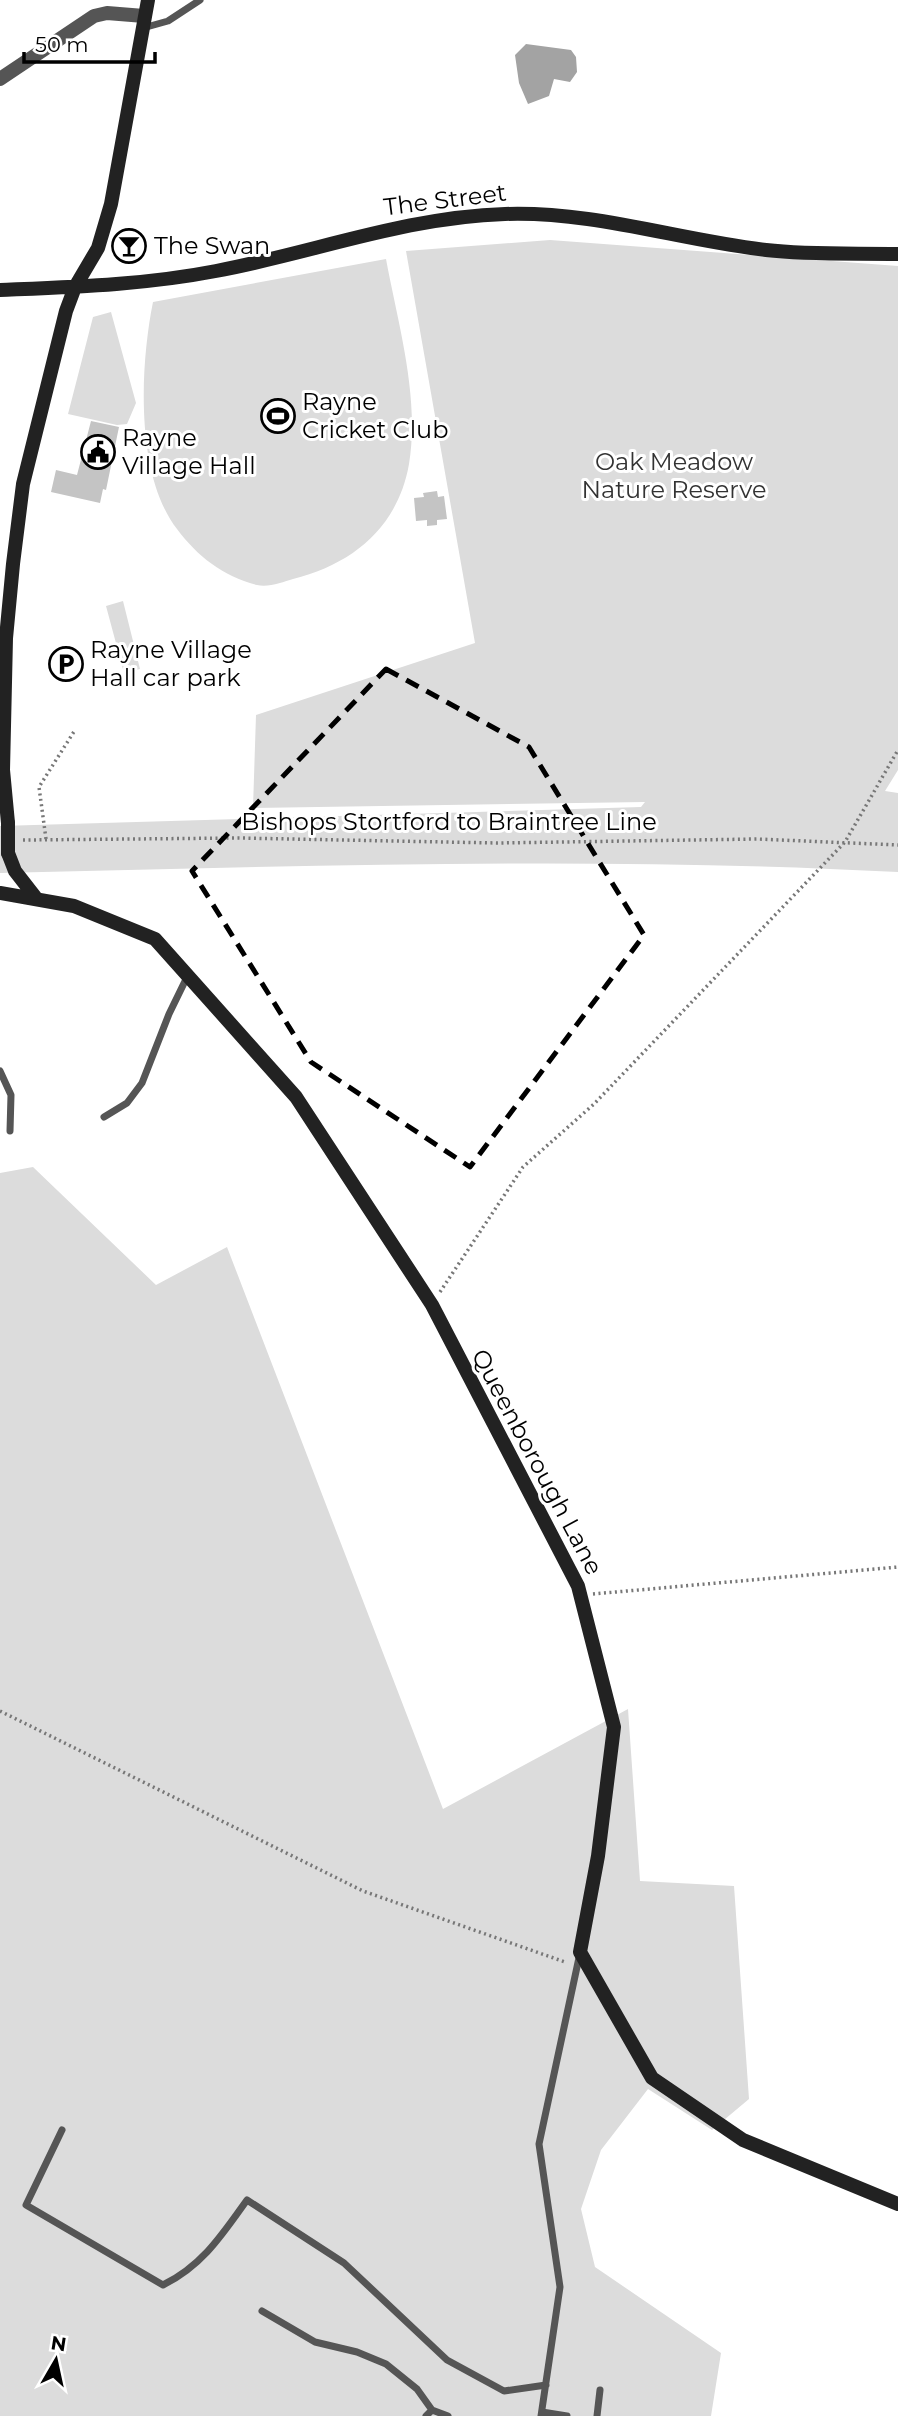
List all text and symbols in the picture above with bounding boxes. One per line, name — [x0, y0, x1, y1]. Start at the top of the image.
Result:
scale bar — [24, 21, 156, 65]
text: 50 m — [35, 32, 89, 57]
street label: The Street — [382, 178, 508, 221]
bar icon: The Swan — [110, 227, 148, 265]
place label: The Swan — [154, 231, 270, 260]
place label: Rayne Cricket Club — [302, 387, 448, 444]
sports icon: Rayne Cricket Club — [259, 397, 297, 435]
place label: Rayne Village Hall — [122, 423, 256, 480]
public building icon: Rayne Village Hall — [79, 433, 117, 471]
park label: Oak Meadow Nature Reserve — [582, 447, 766, 504]
place label: Rayne Village Hall car park — [90, 635, 252, 692]
parking icon: Rayne Village Hall car park — [47, 645, 85, 683]
street label: Bishops Stortford to Braintree Line — [241, 807, 657, 836]
street label: Queenborough Lane — [466, 1344, 609, 1579]
north arrow — [21, 2325, 91, 2395]
text: N — [49, 2331, 68, 2356]

